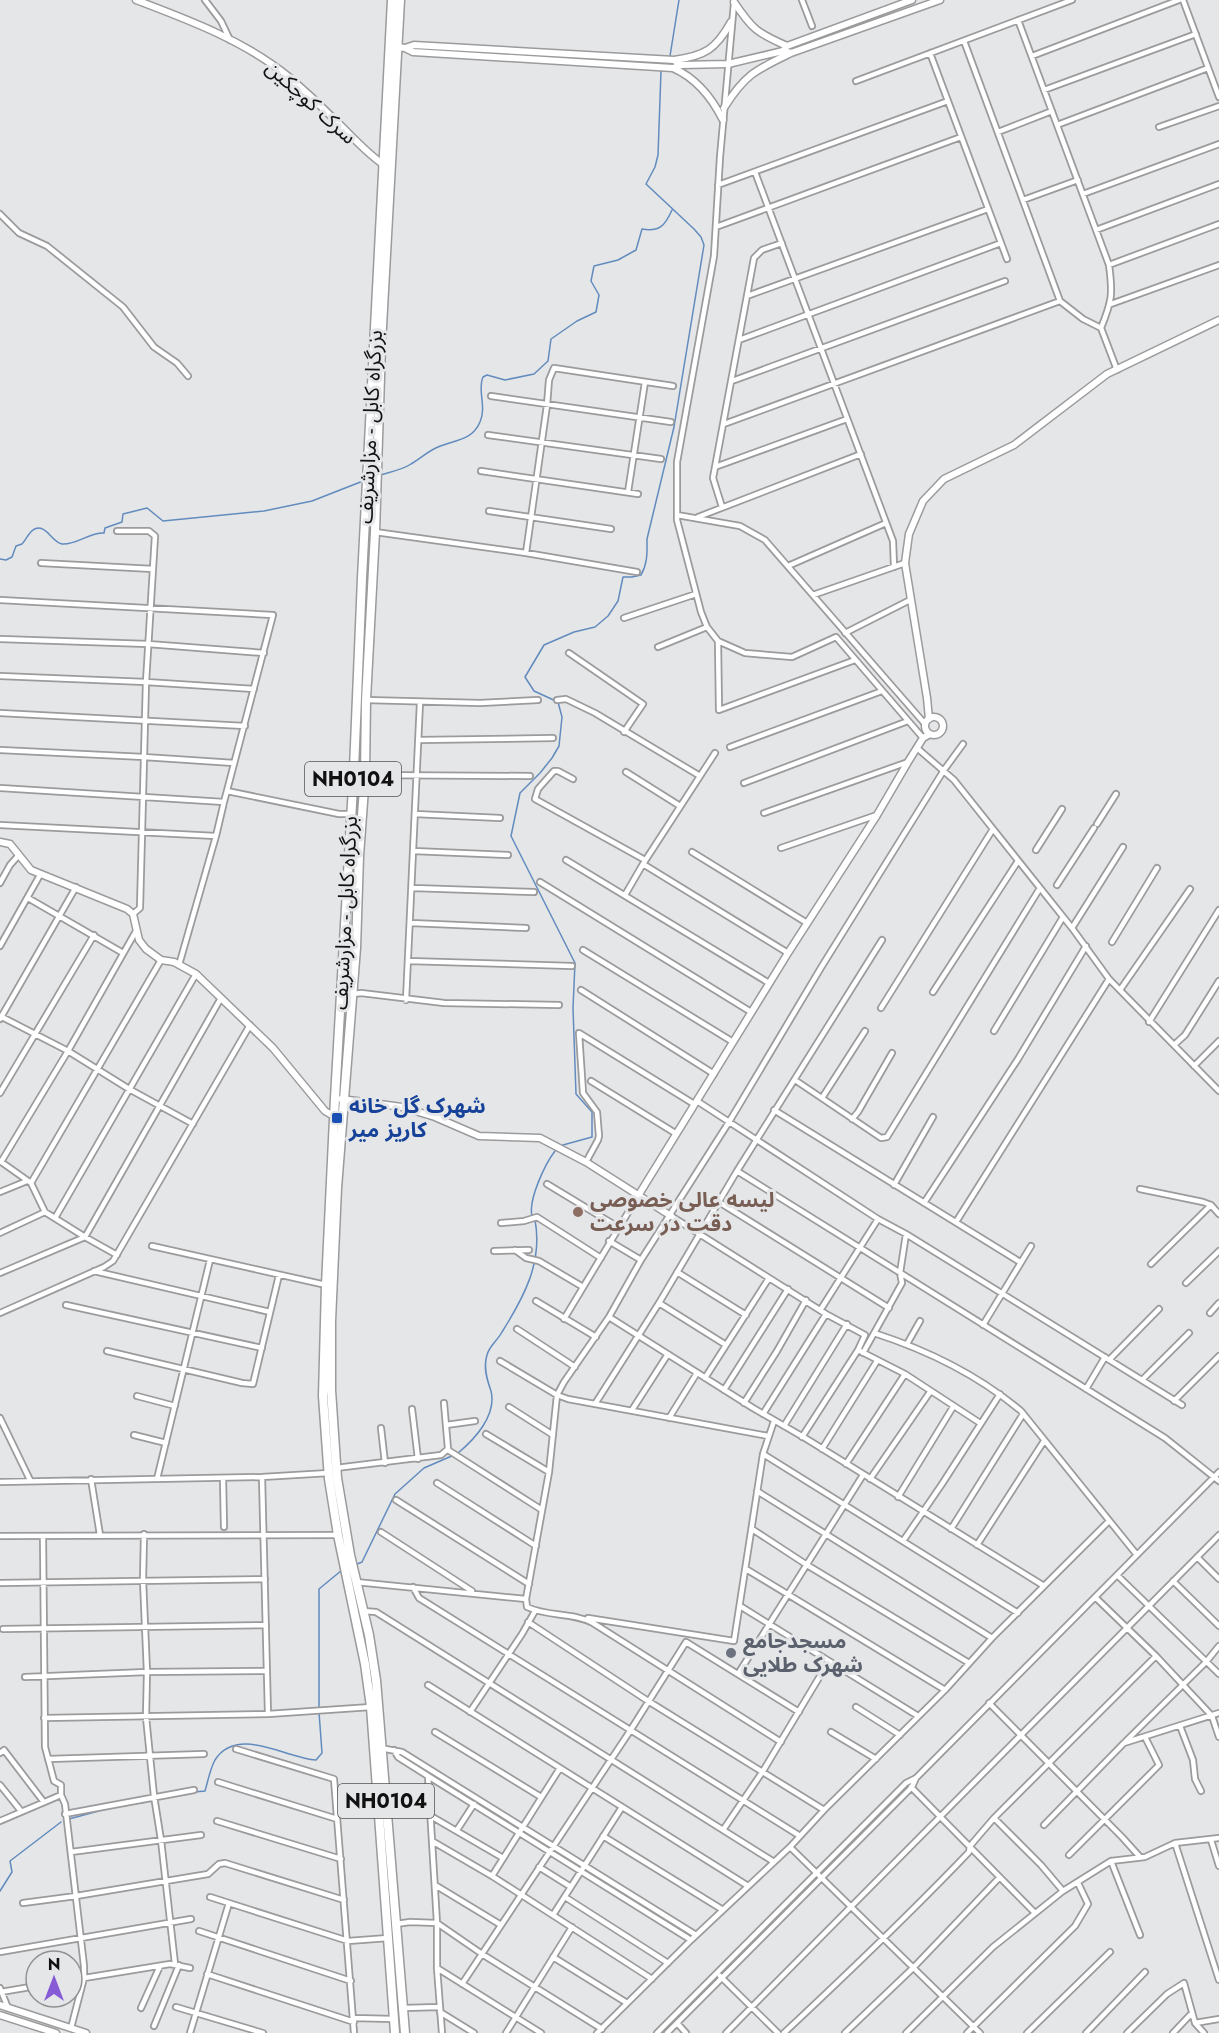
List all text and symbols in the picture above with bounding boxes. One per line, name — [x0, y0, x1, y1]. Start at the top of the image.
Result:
street label: سرک کوچکین — [259, 53, 363, 151]
street label: بزرگراه کابل - مزارشریف — [350, 329, 390, 525]
road number: NH0104 — [305, 762, 401, 796]
street label: بزرگراه کابل - مزارشریف — [325, 815, 365, 1011]
place label: شهرک گل خانه کاریز میر — [348, 1091, 486, 1145]
marker: شهرک گل خانه کاریز میر — [330, 1111, 344, 1125]
place label: لیسه عالی خصوصی دقت در سرعت — [590, 1185, 774, 1239]
marker: لیسه عالی خصوصی دقت در سرعت — [571, 1205, 585, 1219]
place label: مسجدجامع شهرک طلایی — [743, 1626, 863, 1680]
marker: مسجدجامع شهرک طلایی — [724, 1646, 738, 1660]
road number: NH0104 — [338, 1784, 434, 1818]
north arrow — [24, 1949, 84, 2009]
text: N — [48, 1953, 60, 1976]

